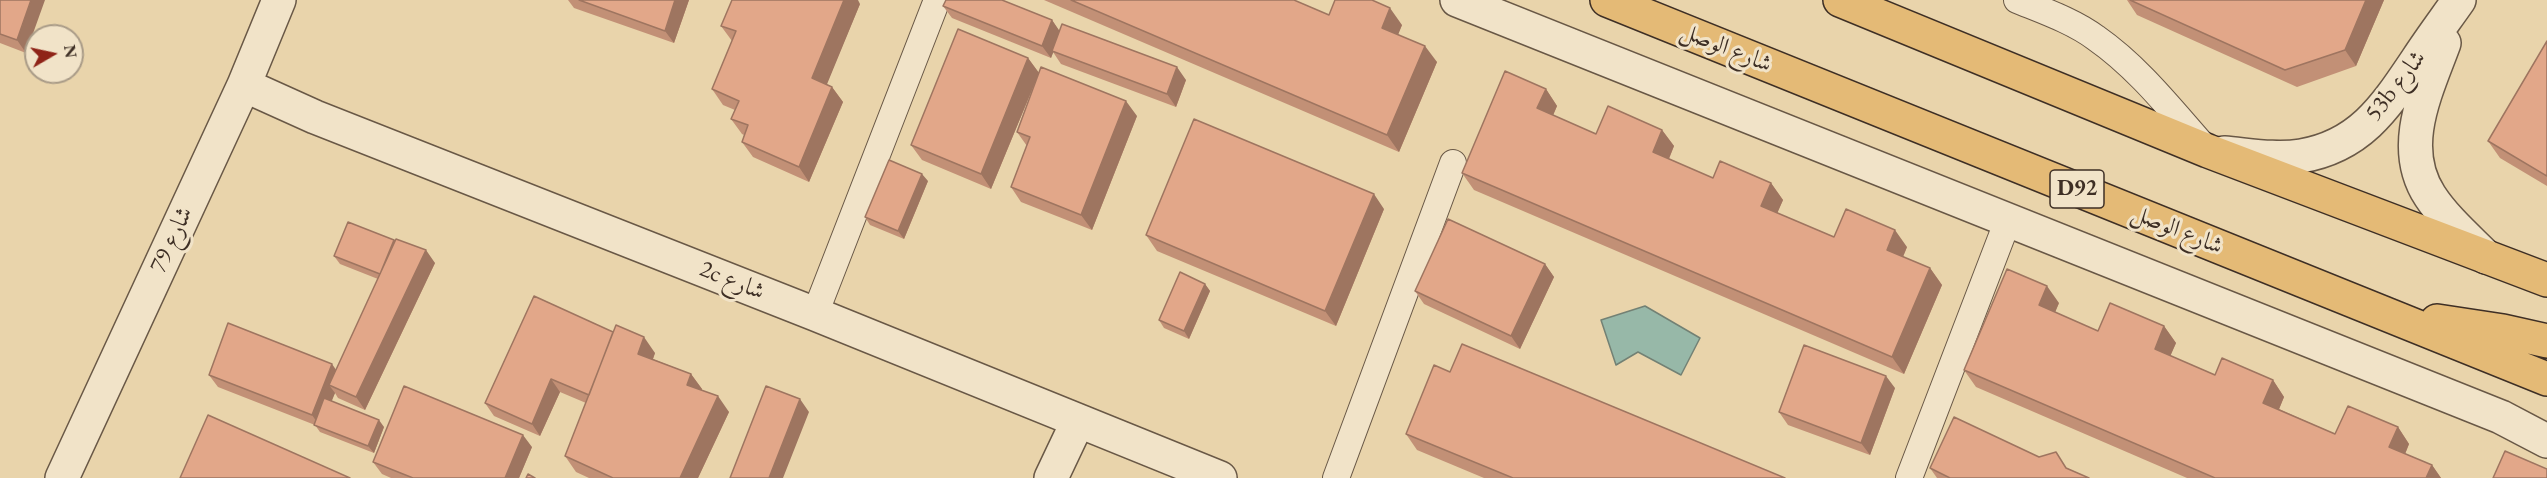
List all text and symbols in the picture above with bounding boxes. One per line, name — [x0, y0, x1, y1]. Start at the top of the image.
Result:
street label: شارع الوصل — [1676, 17, 1776, 79]
north arrow — [24, 24, 84, 84]
text: N — [59, 43, 82, 59]
street label: 53b شارع — [2359, 45, 2433, 127]
road number: D92 — [2050, 170, 2104, 208]
street label: شارع الوصل — [2127, 199, 2227, 261]
street label: شارع 79 — [144, 202, 200, 278]
street label: 2c شارع — [695, 255, 769, 307]

